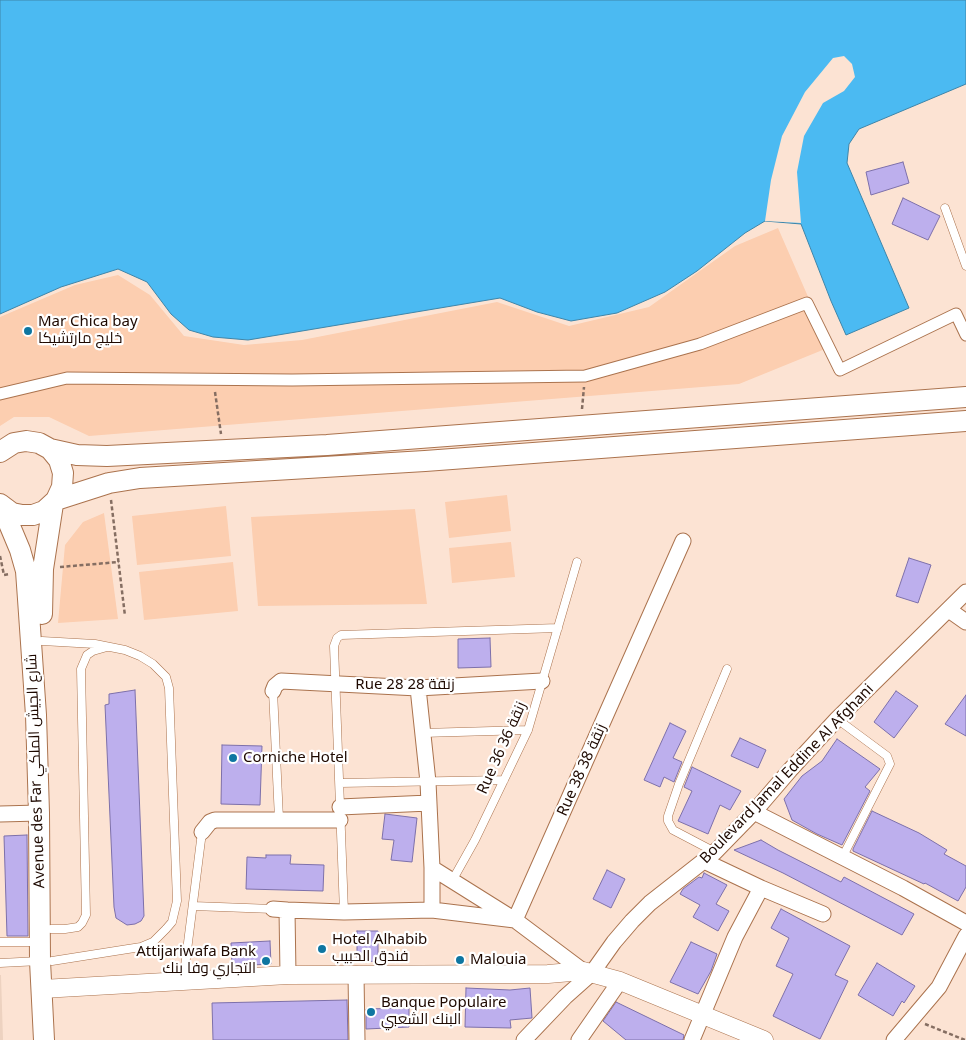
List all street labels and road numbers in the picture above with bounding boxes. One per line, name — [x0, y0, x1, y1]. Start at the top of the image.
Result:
street label: Avenue des Far شارع الجيش الملكي — [23, 653, 49, 889]
street label: Rue 28 زنقة 28 — [355, 676, 455, 694]
street label: Boulevard Jamal Eddine Al Afghani — [696, 681, 878, 867]
street label: Rue 36 زنقة 36 — [474, 699, 530, 797]
street label: Rue 38 زنقة 38 — [554, 721, 610, 819]

